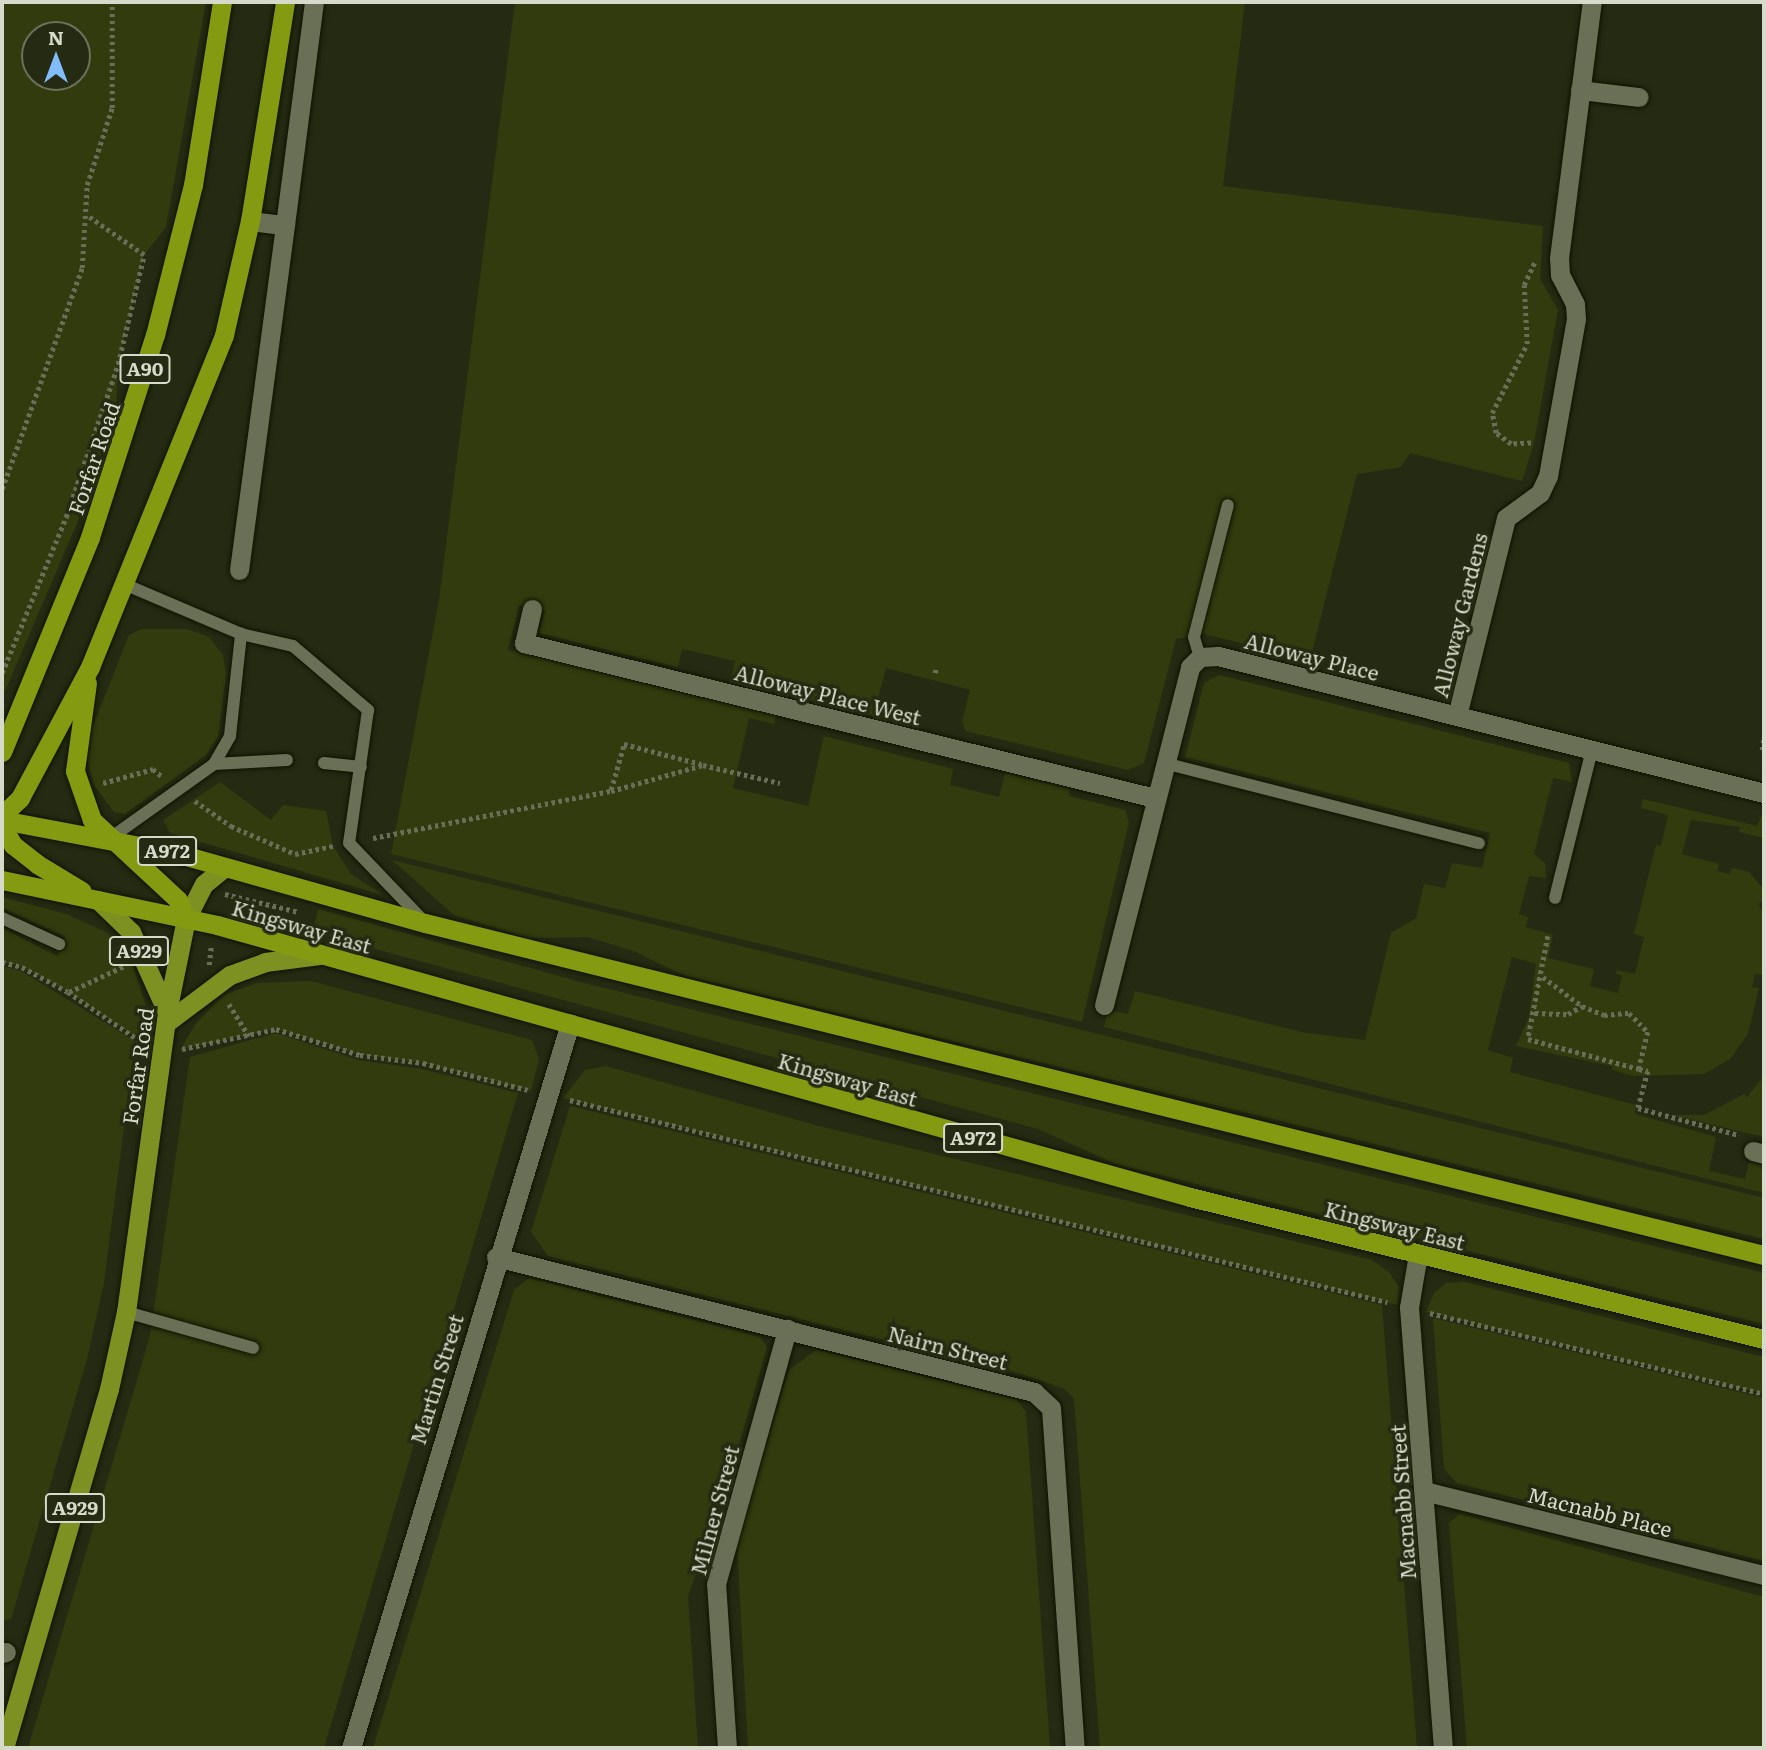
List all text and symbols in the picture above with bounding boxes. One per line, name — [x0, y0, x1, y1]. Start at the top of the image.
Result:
north arrow — [21, 21, 91, 91]
text: N — [48, 23, 64, 51]
road number: A90 — [119, 354, 171, 384]
street label: Forfar Road — [62, 398, 124, 518]
street label: Alloway Gardens — [1426, 530, 1492, 700]
street label: Alloway Place — [1242, 627, 1382, 685]
street label: Alloway Place West — [732, 659, 924, 729]
road number: A972 — [136, 836, 198, 866]
street label: Kingsway East — [229, 894, 375, 958]
road number: A929 — [108, 936, 170, 967]
street label: Forfar Road — [116, 1006, 158, 1126]
street label: Kingsway East — [775, 1047, 921, 1111]
road number: A972 — [942, 1122, 1004, 1154]
street label: Kingsway East — [1322, 1195, 1468, 1255]
street label: Martin Street — [404, 1311, 468, 1447]
street label: Nairn Street — [885, 1320, 1011, 1374]
street label: Macnabb Street — [1384, 1423, 1420, 1581]
street label: Milner Street — [685, 1442, 743, 1578]
street label: Macnabb Place — [1525, 1481, 1675, 1541]
road number: A929 — [43, 1492, 106, 1524]

